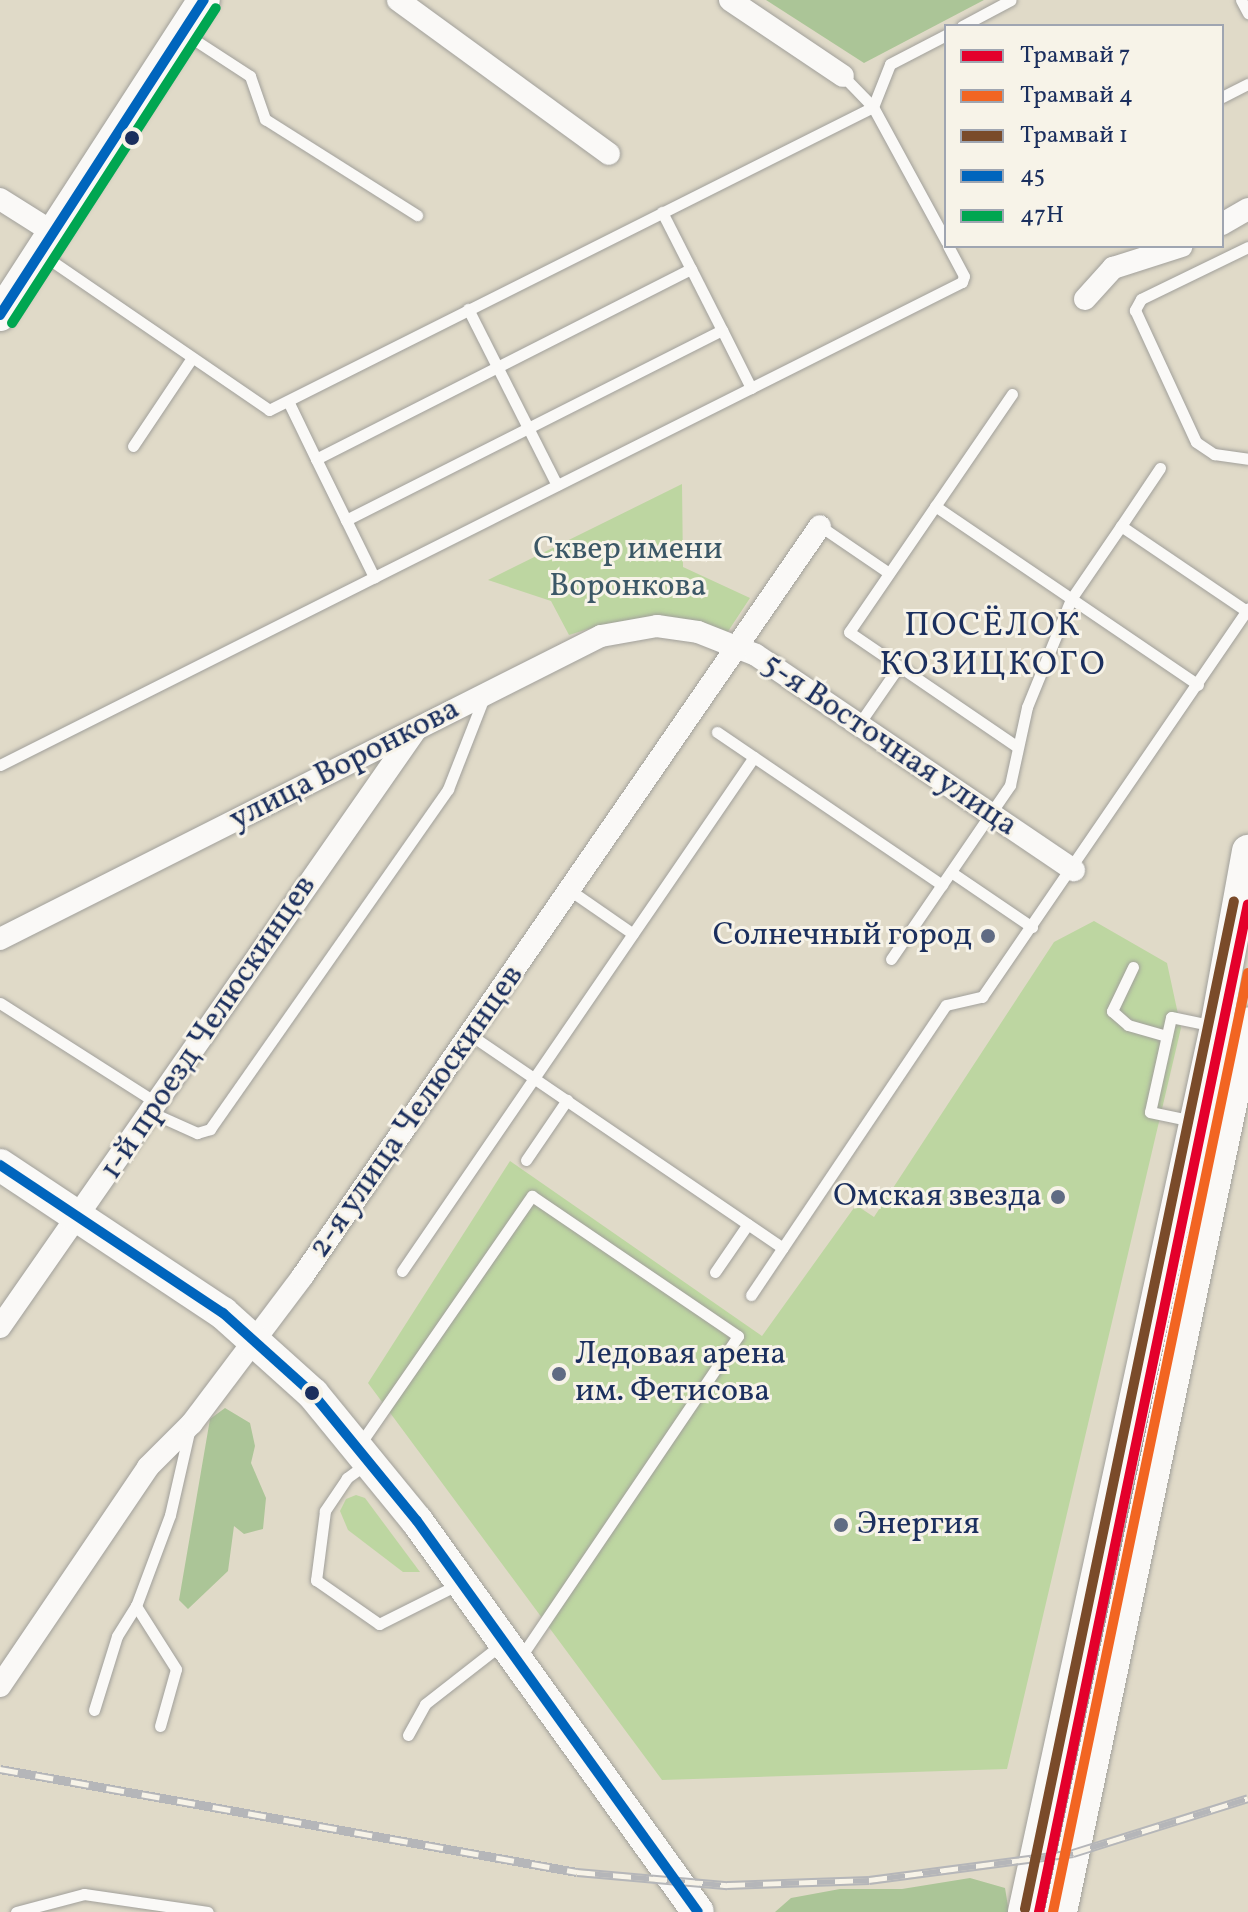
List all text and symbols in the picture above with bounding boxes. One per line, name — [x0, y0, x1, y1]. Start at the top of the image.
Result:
legend — [944, 24, 1224, 248]
text: Трамвай 7 — [1020, 39, 1130, 73]
text: Трамвай 4 — [1020, 79, 1133, 113]
text: Трамвай 1 — [1020, 119, 1128, 153]
unlabelled marker — [124, 130, 140, 146]
text: 45 — [1020, 159, 1045, 193]
text: 47Н — [1020, 199, 1064, 233]
park label: Сквер имени Воронкова — [533, 532, 723, 607]
district label: ПОСЁЛОК КОЗИЦКОГО — [879, 606, 1107, 686]
street label: 5-я Восточная улица — [753, 646, 1025, 846]
street label: улица Воронкова — [224, 690, 466, 840]
street label: 1-й проезд Челюскинцев — [93, 868, 325, 1188]
place label: Солнечный город — [713, 917, 972, 955]
marker: Солнечный город — [979, 927, 997, 945]
street label: 2-я улица Челюскинцев — [301, 958, 533, 1266]
place label: Омская звезда — [833, 1178, 1042, 1216]
marker: Омская звезда — [1049, 1188, 1067, 1206]
place label: Ледовая арена им. Фетисова — [575, 1337, 786, 1412]
marker: Ледовая арена им. Фетисова — [550, 1365, 568, 1383]
unlabelled marker — [304, 1385, 320, 1401]
place label: Энергия — [857, 1506, 980, 1544]
marker: Энергия — [832, 1516, 850, 1534]

